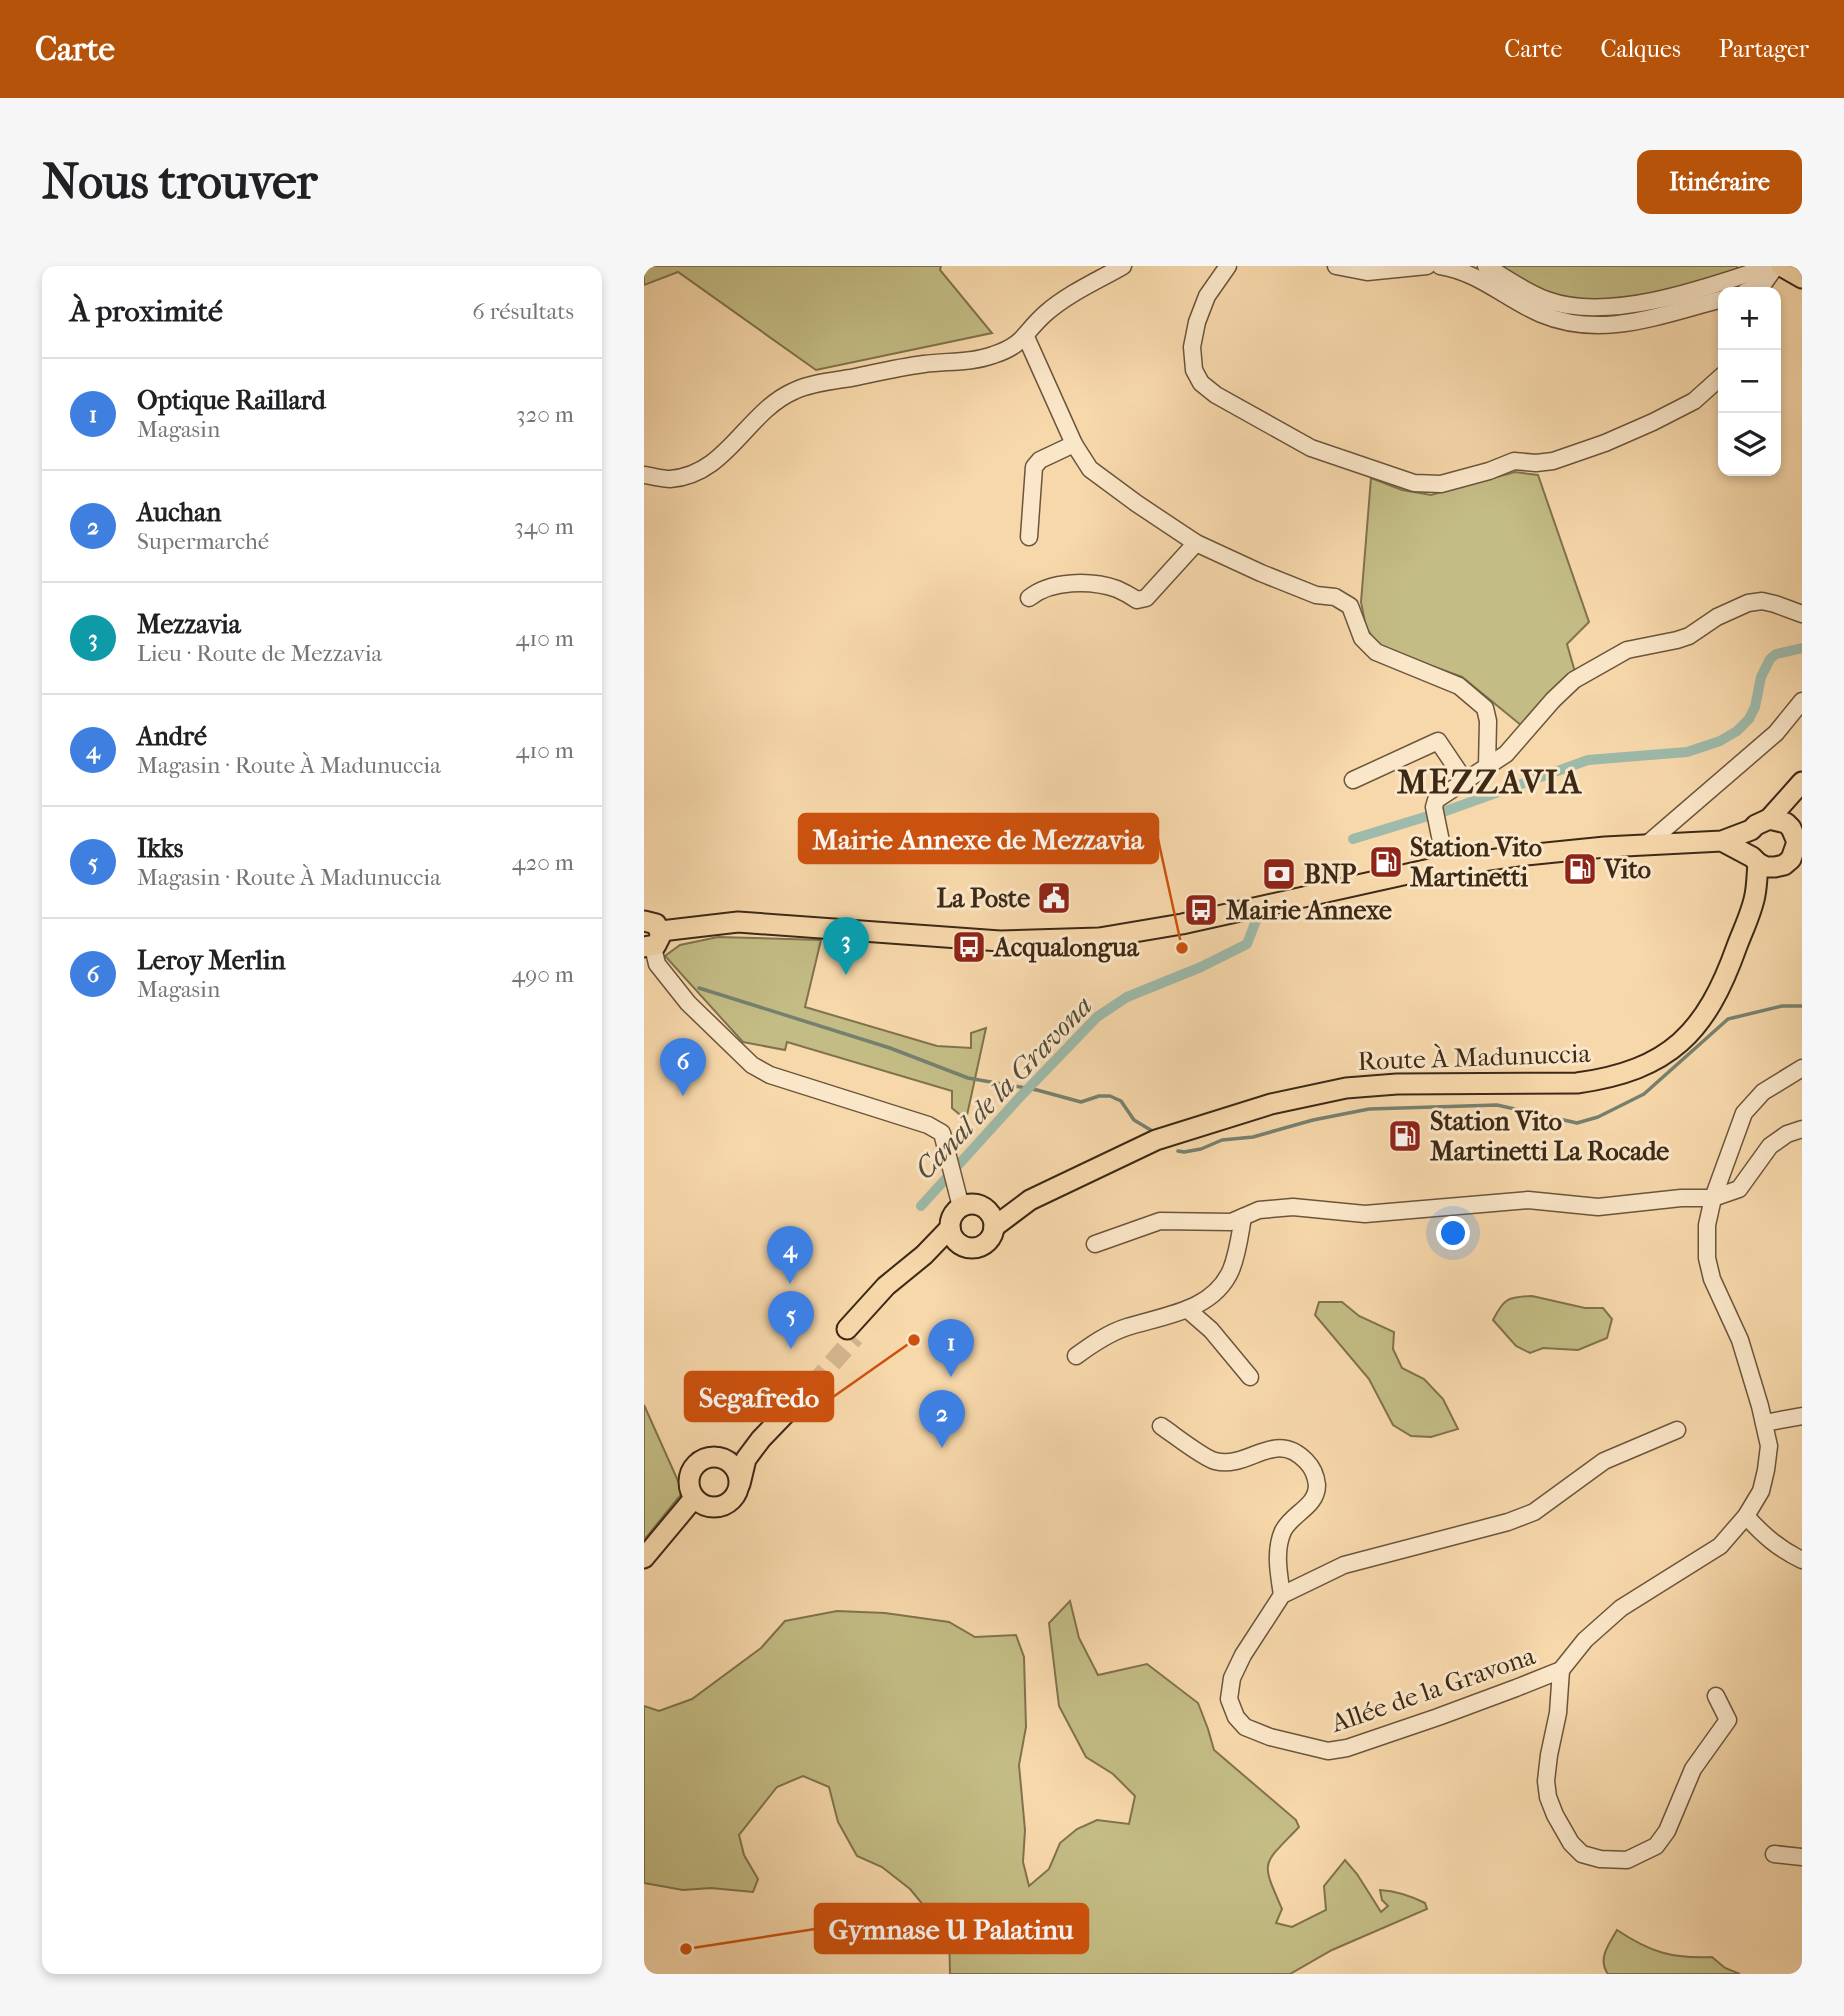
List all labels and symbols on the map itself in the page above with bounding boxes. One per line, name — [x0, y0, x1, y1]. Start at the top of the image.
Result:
district label: MEZZAVIA — [1397, 763, 1583, 802]
callout: Mairie Annexe de Mezzavia — [799, 814, 1158, 863]
text: Mairie Annexe de Mezzavia — [812, 823, 1145, 856]
place label: Station Vito Martinetti — [1410, 832, 1542, 893]
fuel station icon: Station Vito Martinetti — [1367, 843, 1405, 881]
fuel station icon: Vito — [1561, 850, 1599, 888]
place label: Vito — [1603, 854, 1651, 885]
bank icon: BNP — [1260, 855, 1298, 893]
place label: BNP — [1304, 859, 1357, 890]
public building icon: La Poste — [1035, 879, 1073, 917]
place label: La Poste — [937, 883, 1030, 914]
bus stop icon: Mairie Annexe — [1182, 891, 1220, 929]
place label: Mairie Annexe — [1226, 895, 1392, 926]
pin: 3 — [823, 917, 869, 975]
bus stop icon: Acqualongua — [950, 928, 988, 966]
place label: Acqualongua — [992, 932, 1140, 963]
water label: Canal de la Gravona — [908, 989, 1099, 1186]
street label: Route À Madunuccia — [1357, 1037, 1592, 1077]
pin: 6 — [660, 1038, 706, 1096]
place label: Station Vito Martinetti La Rocade — [1430, 1106, 1669, 1167]
fuel station icon: Station Vito Martinetti La Rocade — [1386, 1117, 1424, 1155]
your location — [1436, 1216, 1470, 1250]
pin: 4 — [767, 1226, 813, 1284]
pin: 5 — [768, 1291, 814, 1349]
pin: 1 — [928, 1319, 974, 1377]
callout: Segafredo — [685, 1372, 833, 1421]
text: Segafredo — [699, 1381, 819, 1414]
pin: 2 — [919, 1390, 965, 1448]
street label: Allée de la Gravona — [1326, 1640, 1540, 1739]
callout: Gymnase U Palatinu — [815, 1904, 1088, 1953]
text: Gymnase U Palatinu — [828, 1913, 1074, 1946]

